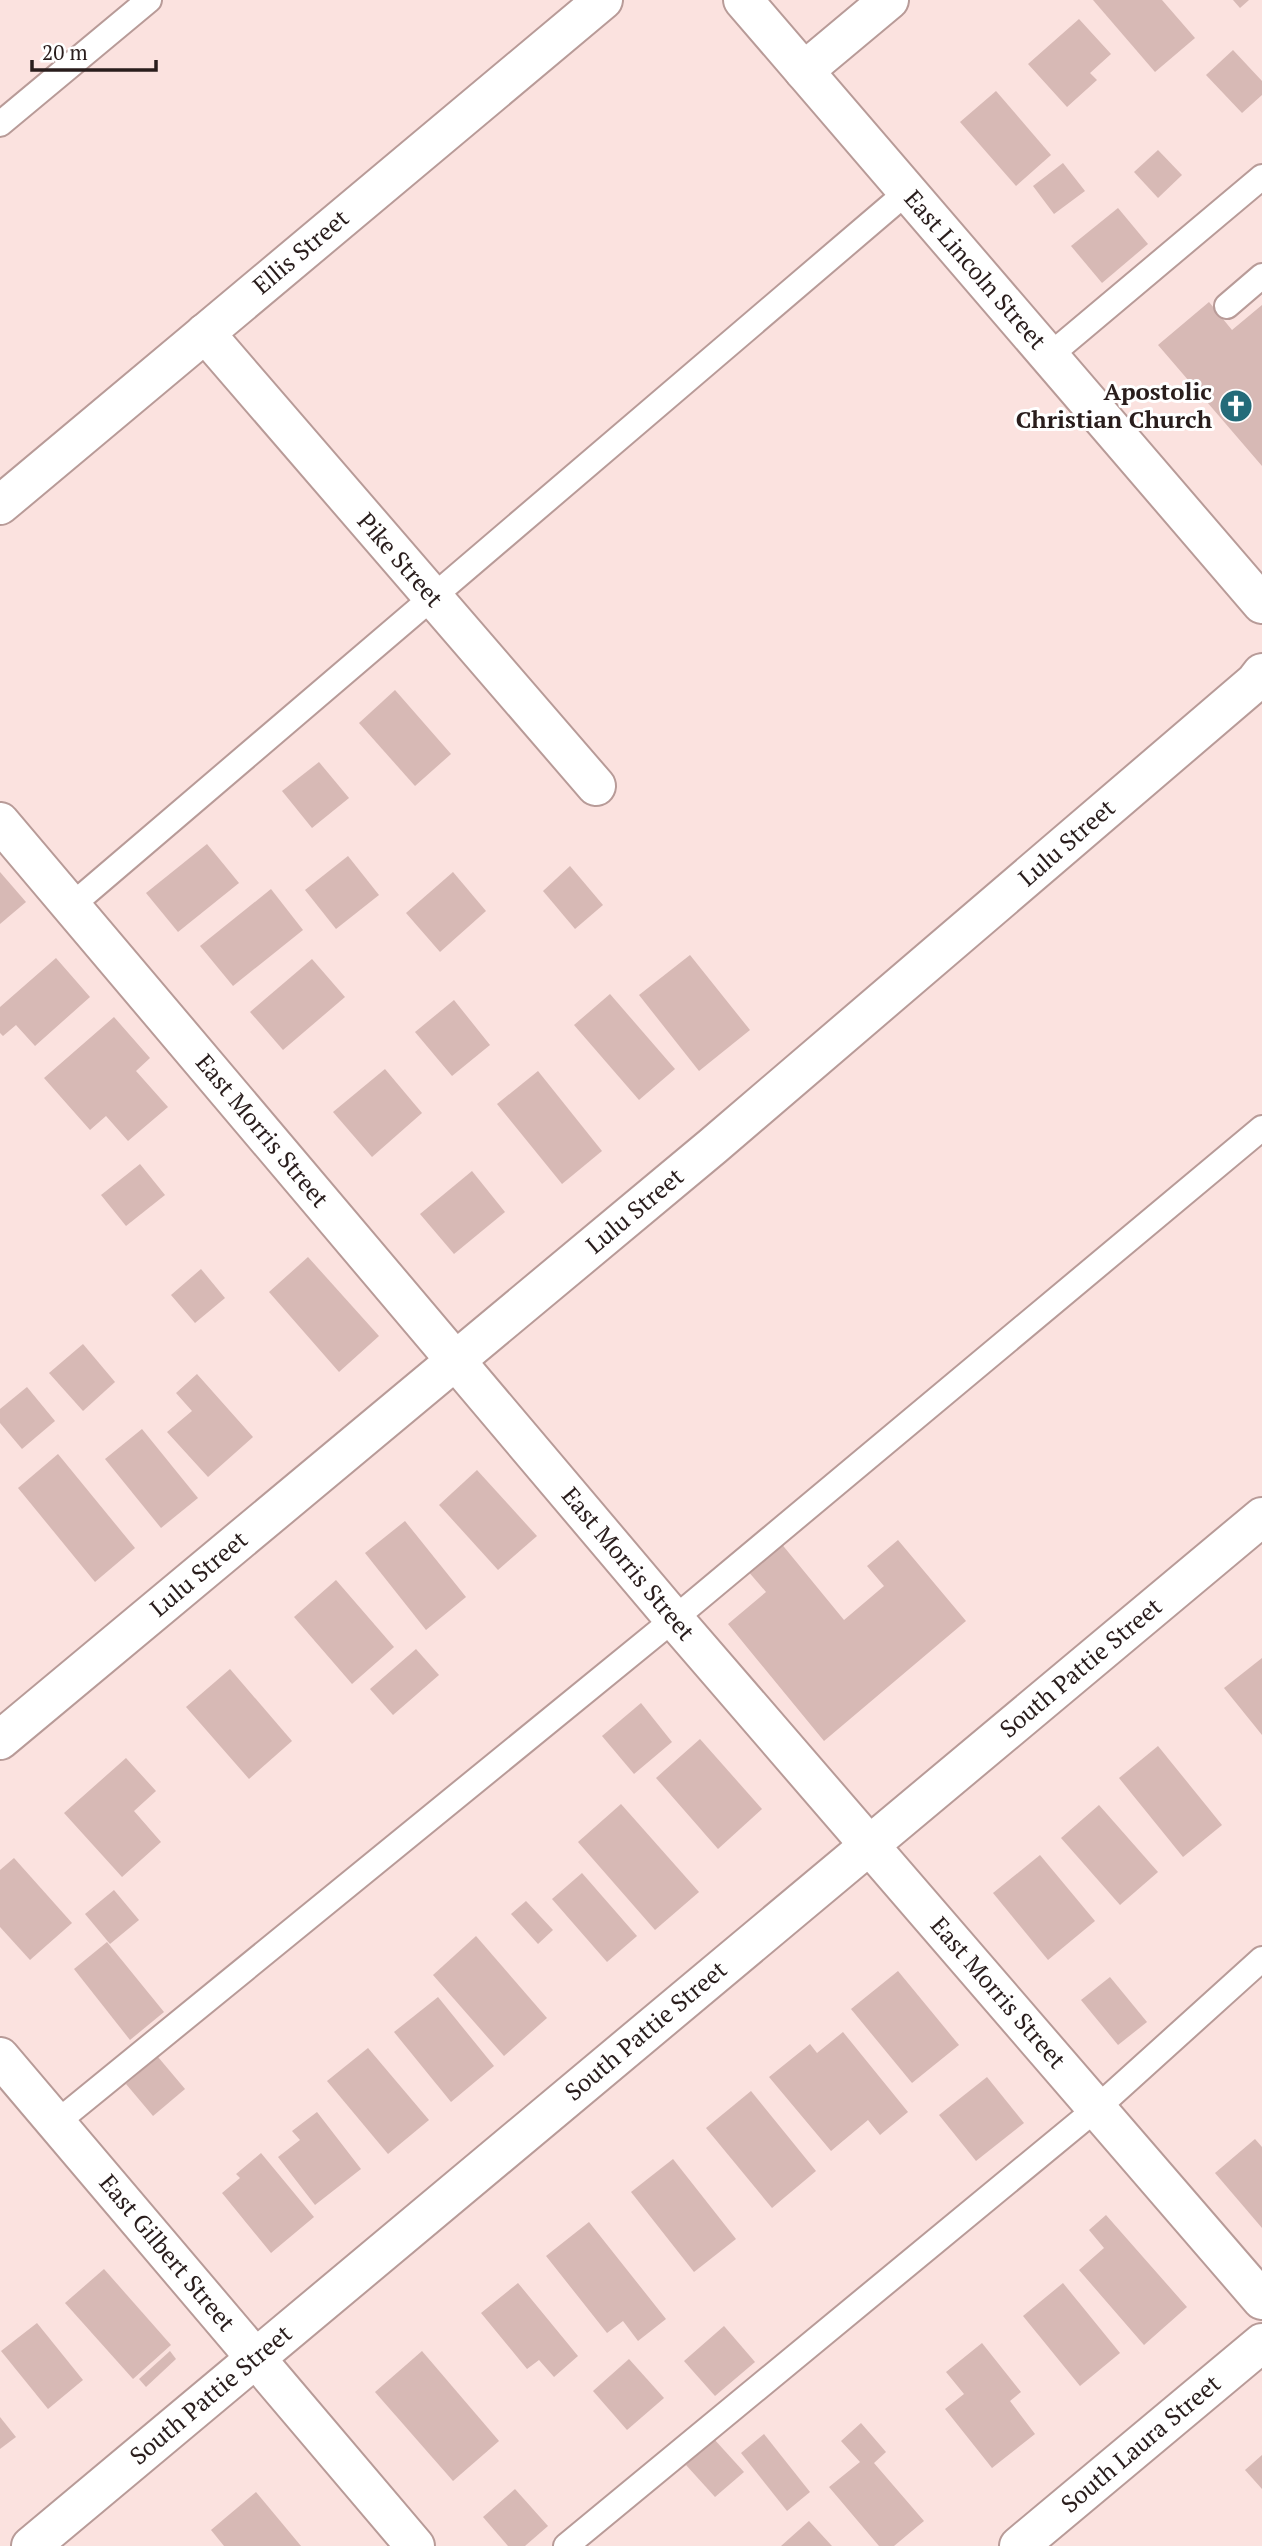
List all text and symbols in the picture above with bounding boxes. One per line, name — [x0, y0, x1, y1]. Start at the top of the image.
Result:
scale bar — [32, 28, 156, 72]
text: 20 m — [42, 38, 88, 66]
street label: East Lincoln Street — [898, 183, 1054, 356]
street label: Ellis Street — [246, 202, 355, 301]
place label: Apostolic Christian Church — [1016, 375, 1213, 435]
church icon: Apostolic Christian Church — [1217, 387, 1255, 425]
street label: Pike Street — [351, 505, 451, 614]
street label: Lulu Street — [1011, 791, 1121, 893]
street label: East Morris Street — [189, 1047, 337, 1214]
street label: Lulu Street — [579, 1160, 690, 1260]
street label: East Morris Street — [555, 1480, 703, 1647]
street label: Lulu Street — [143, 1523, 254, 1623]
street label: South Pattie Street — [993, 1590, 1168, 1744]
street label: East Morris Street — [924, 1910, 1074, 2075]
street label: South Pattie Street — [558, 1953, 733, 2107]
street label: East Gilbert Street — [93, 2167, 243, 2338]
street label: South Pattie Street — [123, 2317, 298, 2471]
street label: South Laura Street — [1054, 2367, 1227, 2519]

